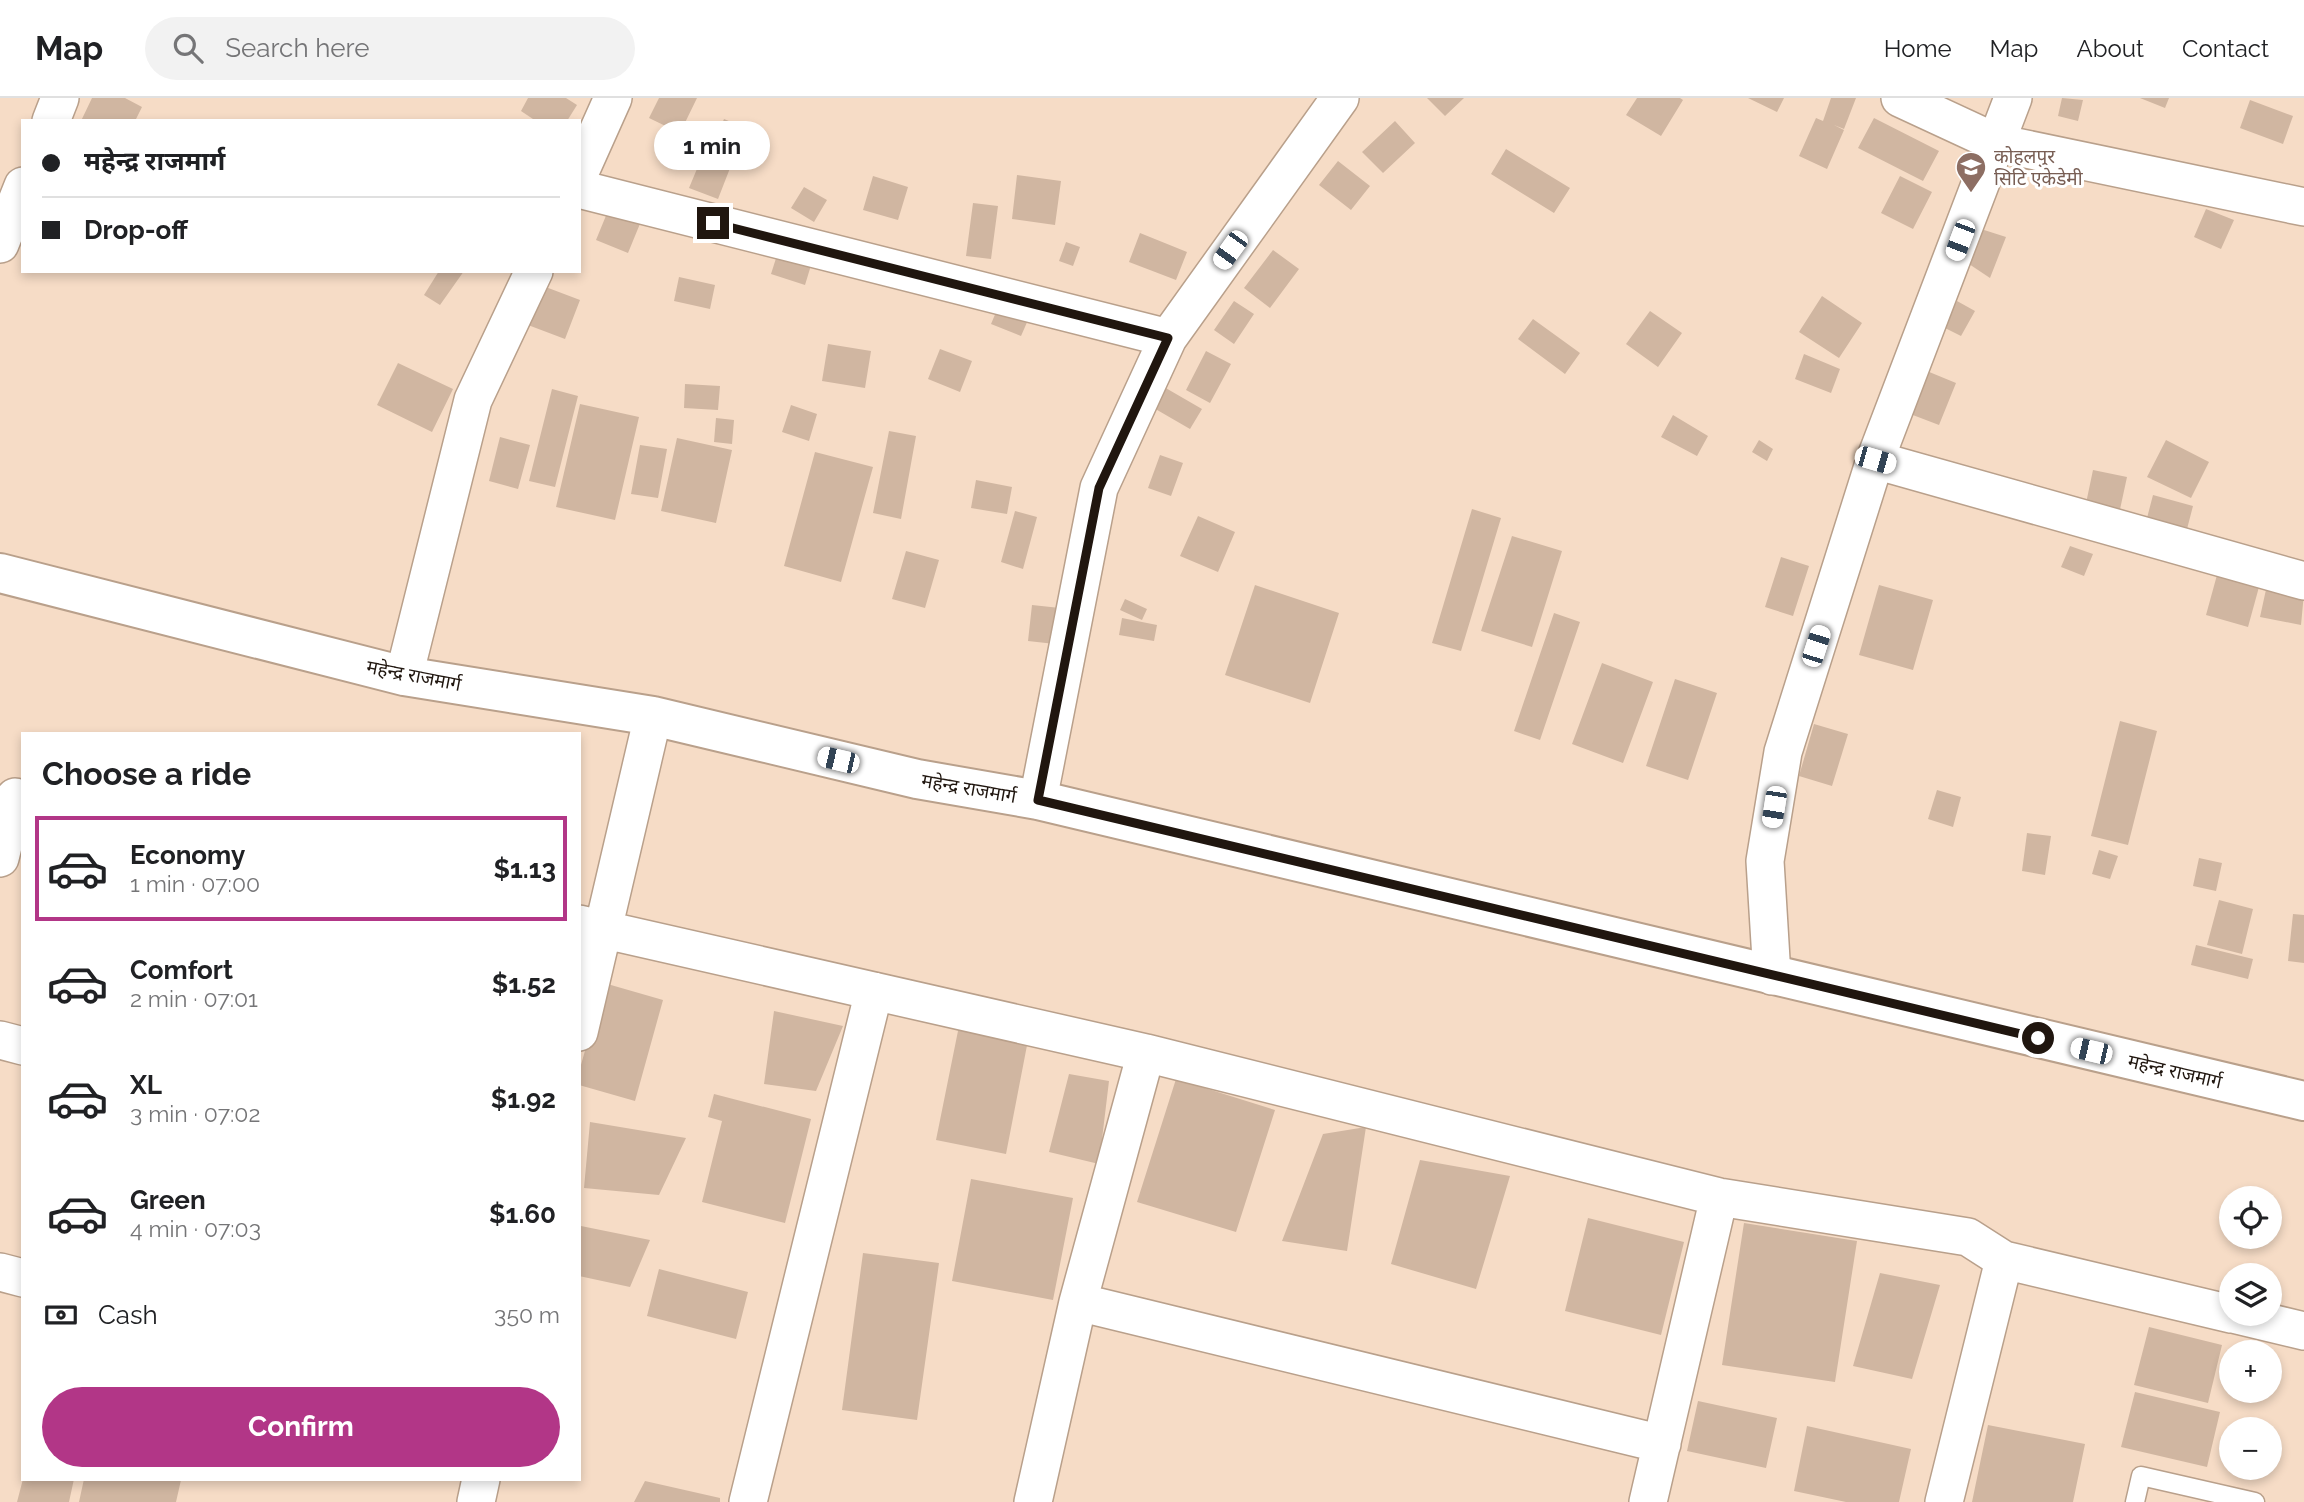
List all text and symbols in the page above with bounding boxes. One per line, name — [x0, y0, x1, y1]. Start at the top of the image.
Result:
search box — [145, 17, 635, 80]
text: Map — [35, 29, 103, 68]
icon: search — [169, 29, 207, 67]
text: Search here — [225, 33, 370, 63]
text: Home — [1884, 34, 1952, 63]
text: Map — [1990, 34, 2038, 63]
text: About — [2076, 34, 2144, 63]
text: Contact — [2182, 34, 2269, 63]
callout: 1 min — [655, 122, 771, 170]
text: 1 min — [683, 132, 741, 159]
place label: कोहलपुर सिटि एकेडेमी — [1994, 145, 2084, 189]
text: महेन्द्र राजमार्ग — [84, 146, 225, 176]
school or university icon: कोहलपुर सिटि एकेडेमी — [1954, 150, 1988, 194]
route end — [697, 207, 729, 239]
text: Drop-off — [84, 215, 188, 245]
car — [1943, 217, 1978, 263]
car — [1210, 227, 1251, 273]
car — [1852, 444, 1899, 476]
car — [1800, 623, 1833, 669]
street label: महेन्द्र राजमार्ग — [365, 655, 464, 695]
car — [816, 745, 861, 775]
text: Choose a ride — [42, 755, 251, 792]
street label: महेन्द्र राजमार्ग — [920, 769, 1019, 807]
car — [1761, 785, 1788, 829]
icon: car — [46, 837, 109, 900]
text: Economy — [130, 840, 245, 870]
text: $1.13 — [493, 854, 556, 884]
text: 1 min · 07:00 — [130, 870, 260, 897]
icon: car — [46, 952, 109, 1015]
text: Comfort — [130, 955, 233, 985]
text: $1.52 — [492, 969, 556, 999]
text: 2 min · 07:01 — [130, 985, 258, 1012]
route start — [2022, 1022, 2054, 1054]
car — [2069, 1036, 2114, 1066]
street label: महेन्द्र राजमार्ग — [2126, 1049, 2225, 1093]
icon: car — [46, 1067, 109, 1130]
text: XL — [130, 1070, 162, 1100]
text: $1.92 — [491, 1084, 556, 1114]
text: 3 min · 07:02 — [130, 1100, 260, 1127]
icon: car — [46, 1182, 109, 1245]
text: Green — [130, 1185, 206, 1215]
map controls — [2219, 1186, 2282, 1480]
button: locate — [2219, 1186, 2282, 1249]
text: $1.60 — [489, 1199, 556, 1229]
text: 4 min · 07:03 — [130, 1215, 261, 1242]
button: layers — [2219, 1263, 2282, 1326]
icon: cash — [42, 1296, 80, 1334]
text: Cash — [98, 1300, 158, 1330]
text: 350 m — [494, 1301, 560, 1328]
button: + — [2219, 1340, 2282, 1403]
button: Confirm — [42, 1387, 560, 1467]
button: − — [2219, 1417, 2282, 1480]

